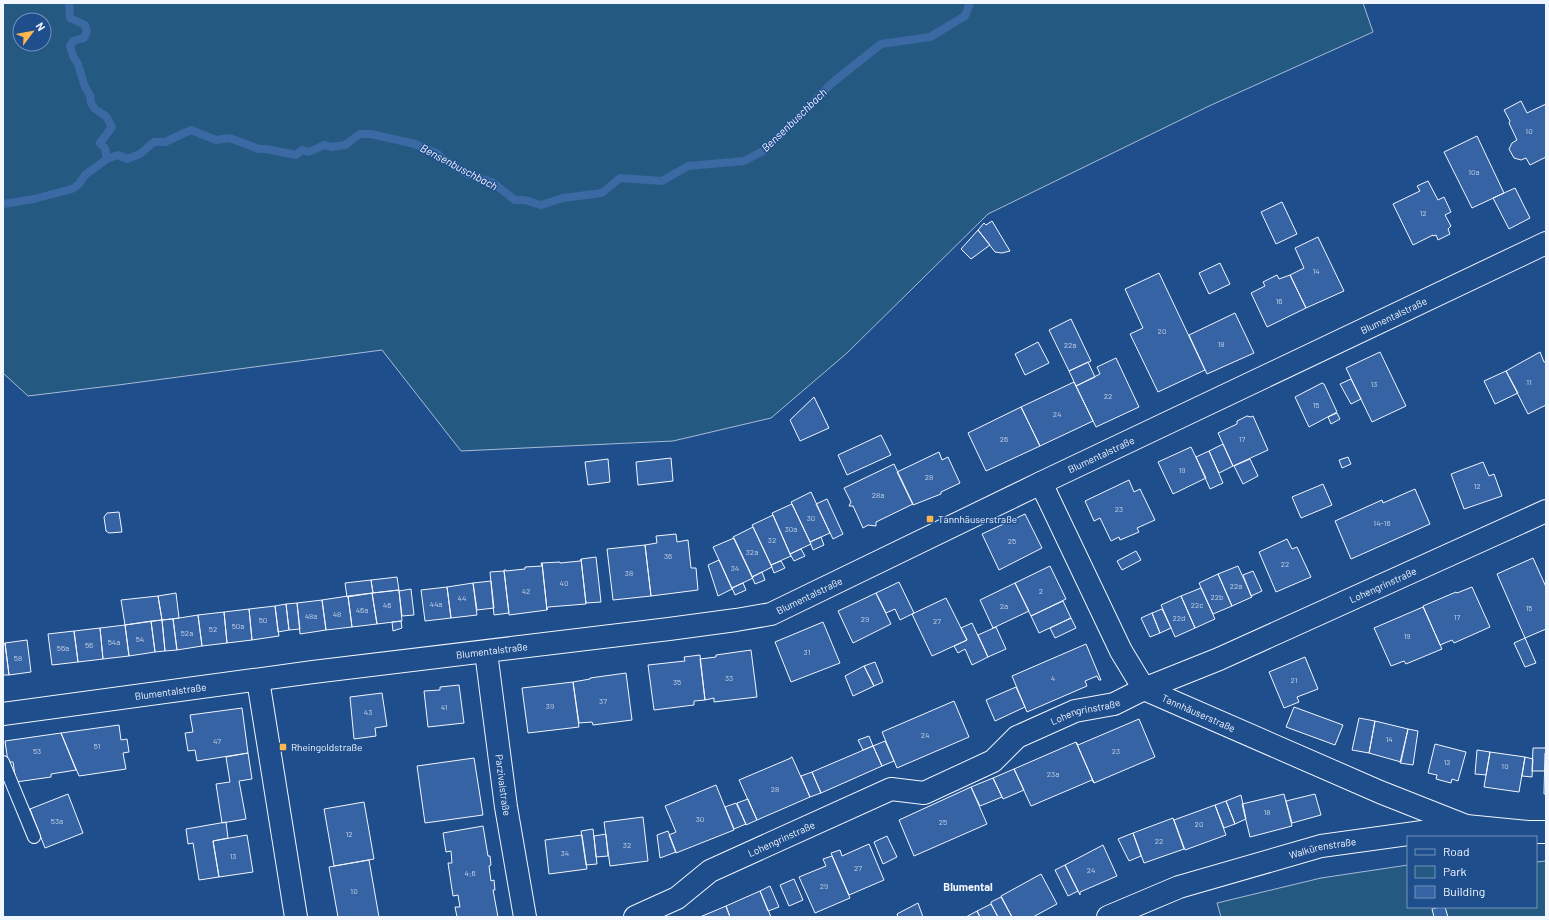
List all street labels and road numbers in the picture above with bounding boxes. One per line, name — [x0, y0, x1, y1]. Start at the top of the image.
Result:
street label: Blumentalstraße — [1358, 295, 1429, 336]
street label: Blumentalstraße — [1066, 434, 1136, 475]
street label: Lohengrinstraße — [1347, 564, 1418, 605]
street label: Blumentalstraße — [774, 574, 844, 617]
street label: Blumentalstraße — [455, 640, 528, 661]
street label: Blumentalstraße — [134, 681, 207, 702]
street label: Tannhäuserstraße — [1160, 691, 1237, 734]
street label: Lohengrinstraße — [1048, 696, 1122, 727]
street label: Parzivalstraße — [493, 753, 513, 817]
street label: Lohengrinstraße — [746, 818, 817, 859]
street label: Walkürenstraße — [1287, 835, 1357, 861]

